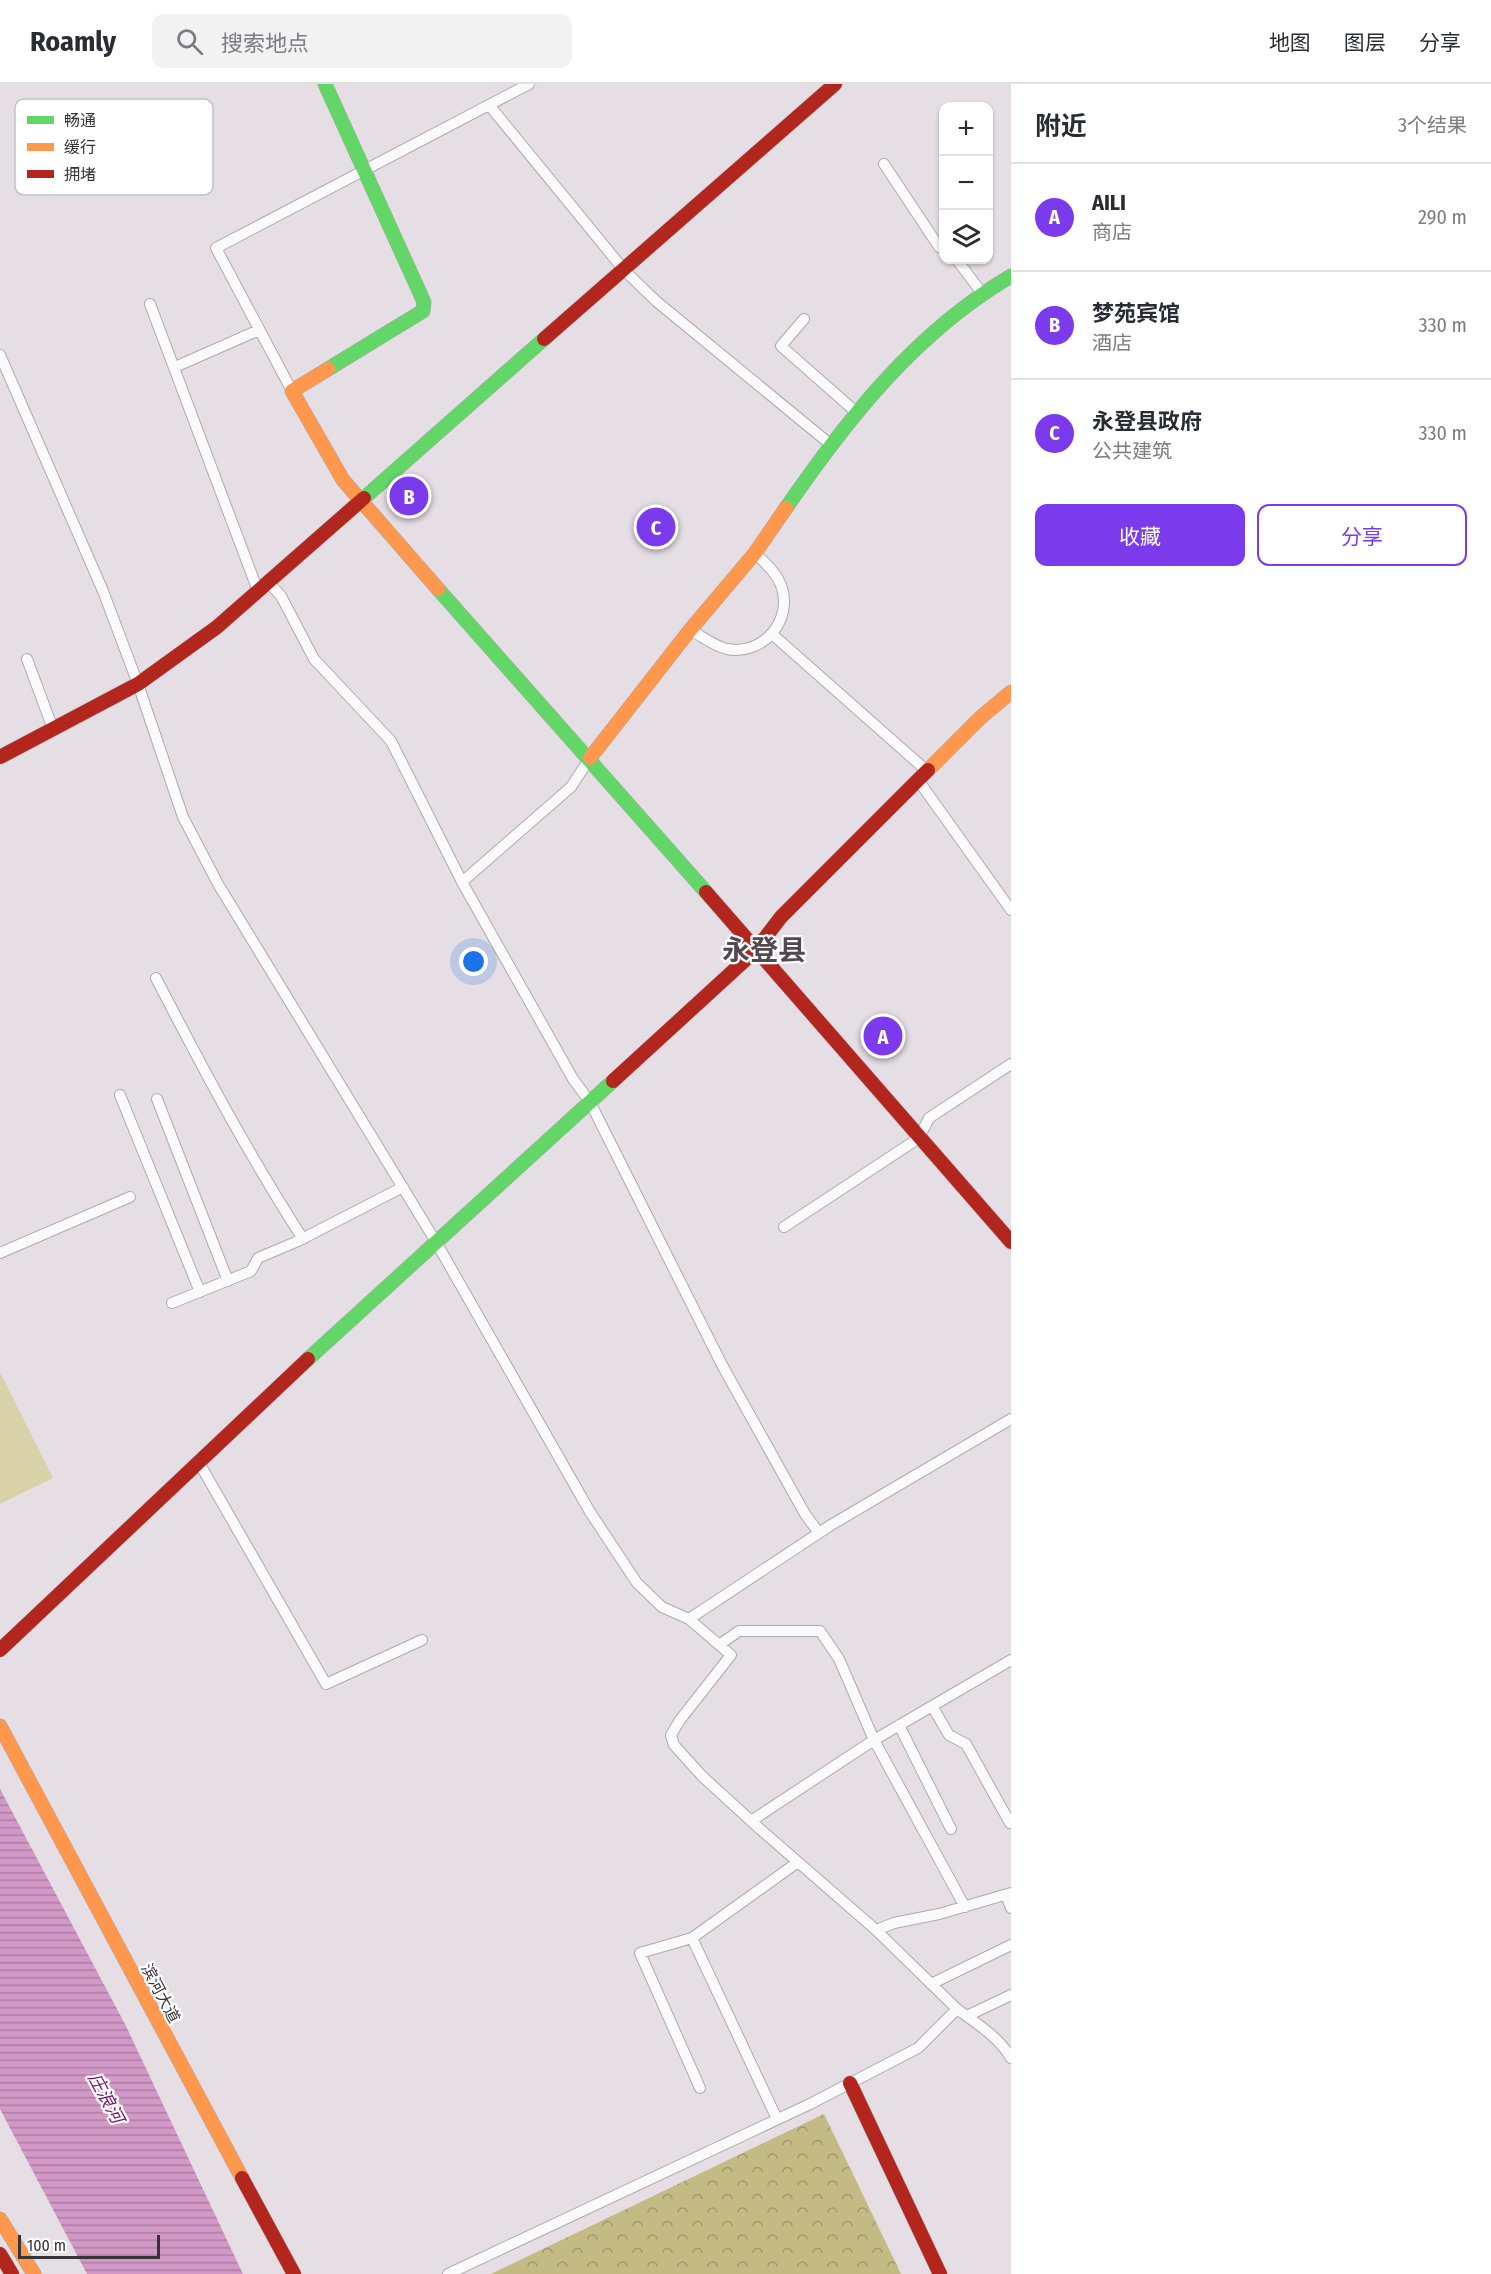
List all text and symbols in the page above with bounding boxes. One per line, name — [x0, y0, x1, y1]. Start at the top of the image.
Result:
search box — [152, 14, 572, 68]
text: Roamly — [30, 25, 116, 58]
icon: search — [173, 25, 206, 58]
text: 搜索地点 — [221, 30, 309, 57]
text: 地图 — [1269, 30, 1311, 56]
text: 图层 — [1344, 30, 1386, 56]
text: 分享 — [1419, 30, 1461, 56]
legend — [15, 99, 213, 195]
map controls — [939, 102, 993, 264]
button: + — [939, 102, 993, 156]
text: 畅通 — [64, 111, 96, 130]
text: 附近 — [1035, 111, 1087, 142]
text: 3个结果 — [1398, 113, 1467, 137]
text: 缓行 — [64, 138, 96, 157]
button: − — [939, 156, 993, 210]
text: 拥堵 — [64, 165, 96, 184]
text: AILI — [1092, 189, 1126, 216]
text: A — [1049, 205, 1060, 229]
text: 290 m — [1418, 205, 1467, 229]
button: layers — [939, 210, 993, 264]
text: 商店 — [1092, 220, 1132, 244]
text: 梦苑宾馆 — [1092, 300, 1180, 327]
text: B — [1049, 313, 1060, 337]
text: 330 m — [1418, 313, 1467, 337]
text: 酒店 — [1092, 331, 1132, 355]
text: 永登县政府 — [1092, 408, 1202, 435]
text: C — [1049, 421, 1060, 445]
text: 330 m — [1418, 421, 1467, 445]
text: 公共建筑 — [1092, 439, 1172, 463]
pin: B — [390, 474, 428, 518]
pin: C — [636, 504, 676, 550]
button: 收藏 — [1035, 504, 1245, 566]
button: 分享 — [1257, 504, 1467, 566]
district label: 永登县 — [722, 934, 806, 967]
your location — [459, 947, 488, 976]
pin: A — [864, 1014, 902, 1058]
street label: 滨河大道 — [137, 1961, 184, 2026]
water label: 庄浪河 — [84, 2069, 130, 2130]
scale bar — [18, 2232, 160, 2260]
text: 100 m — [27, 2236, 66, 2255]

